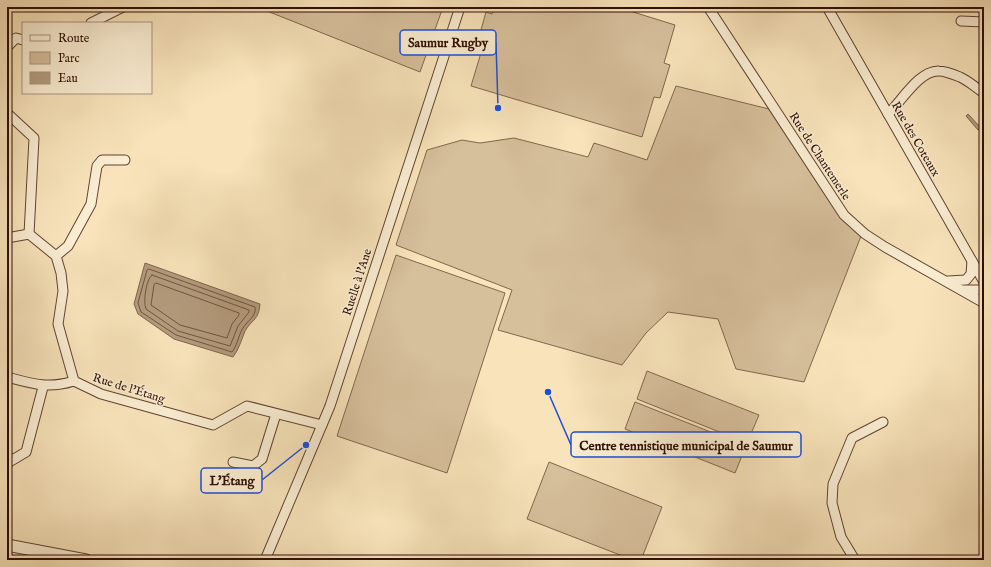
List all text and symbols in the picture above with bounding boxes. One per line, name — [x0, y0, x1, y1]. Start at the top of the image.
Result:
legend — [22, 22, 152, 94]
callout: Saumur Rugby — [400, 30, 496, 55]
text: Route — [58, 31, 90, 46]
text: Saumur Rugby — [408, 35, 489, 52]
text: Parc — [58, 51, 80, 66]
text: Eau — [58, 71, 78, 86]
street label: Rue des Coteaux — [888, 99, 943, 180]
street label: Rue de Chantemerle — [786, 109, 854, 204]
street label: Ruelle à l'Ane — [340, 246, 375, 317]
street label: Rue de l'Étang — [91, 369, 168, 407]
callout: Centre tennistique municipal de Saumur — [571, 432, 801, 457]
text: Centre tennistique municipal de Saumur — [579, 438, 793, 455]
callout: L'Étang — [201, 468, 262, 493]
text: L'Étang — [208, 473, 255, 490]

